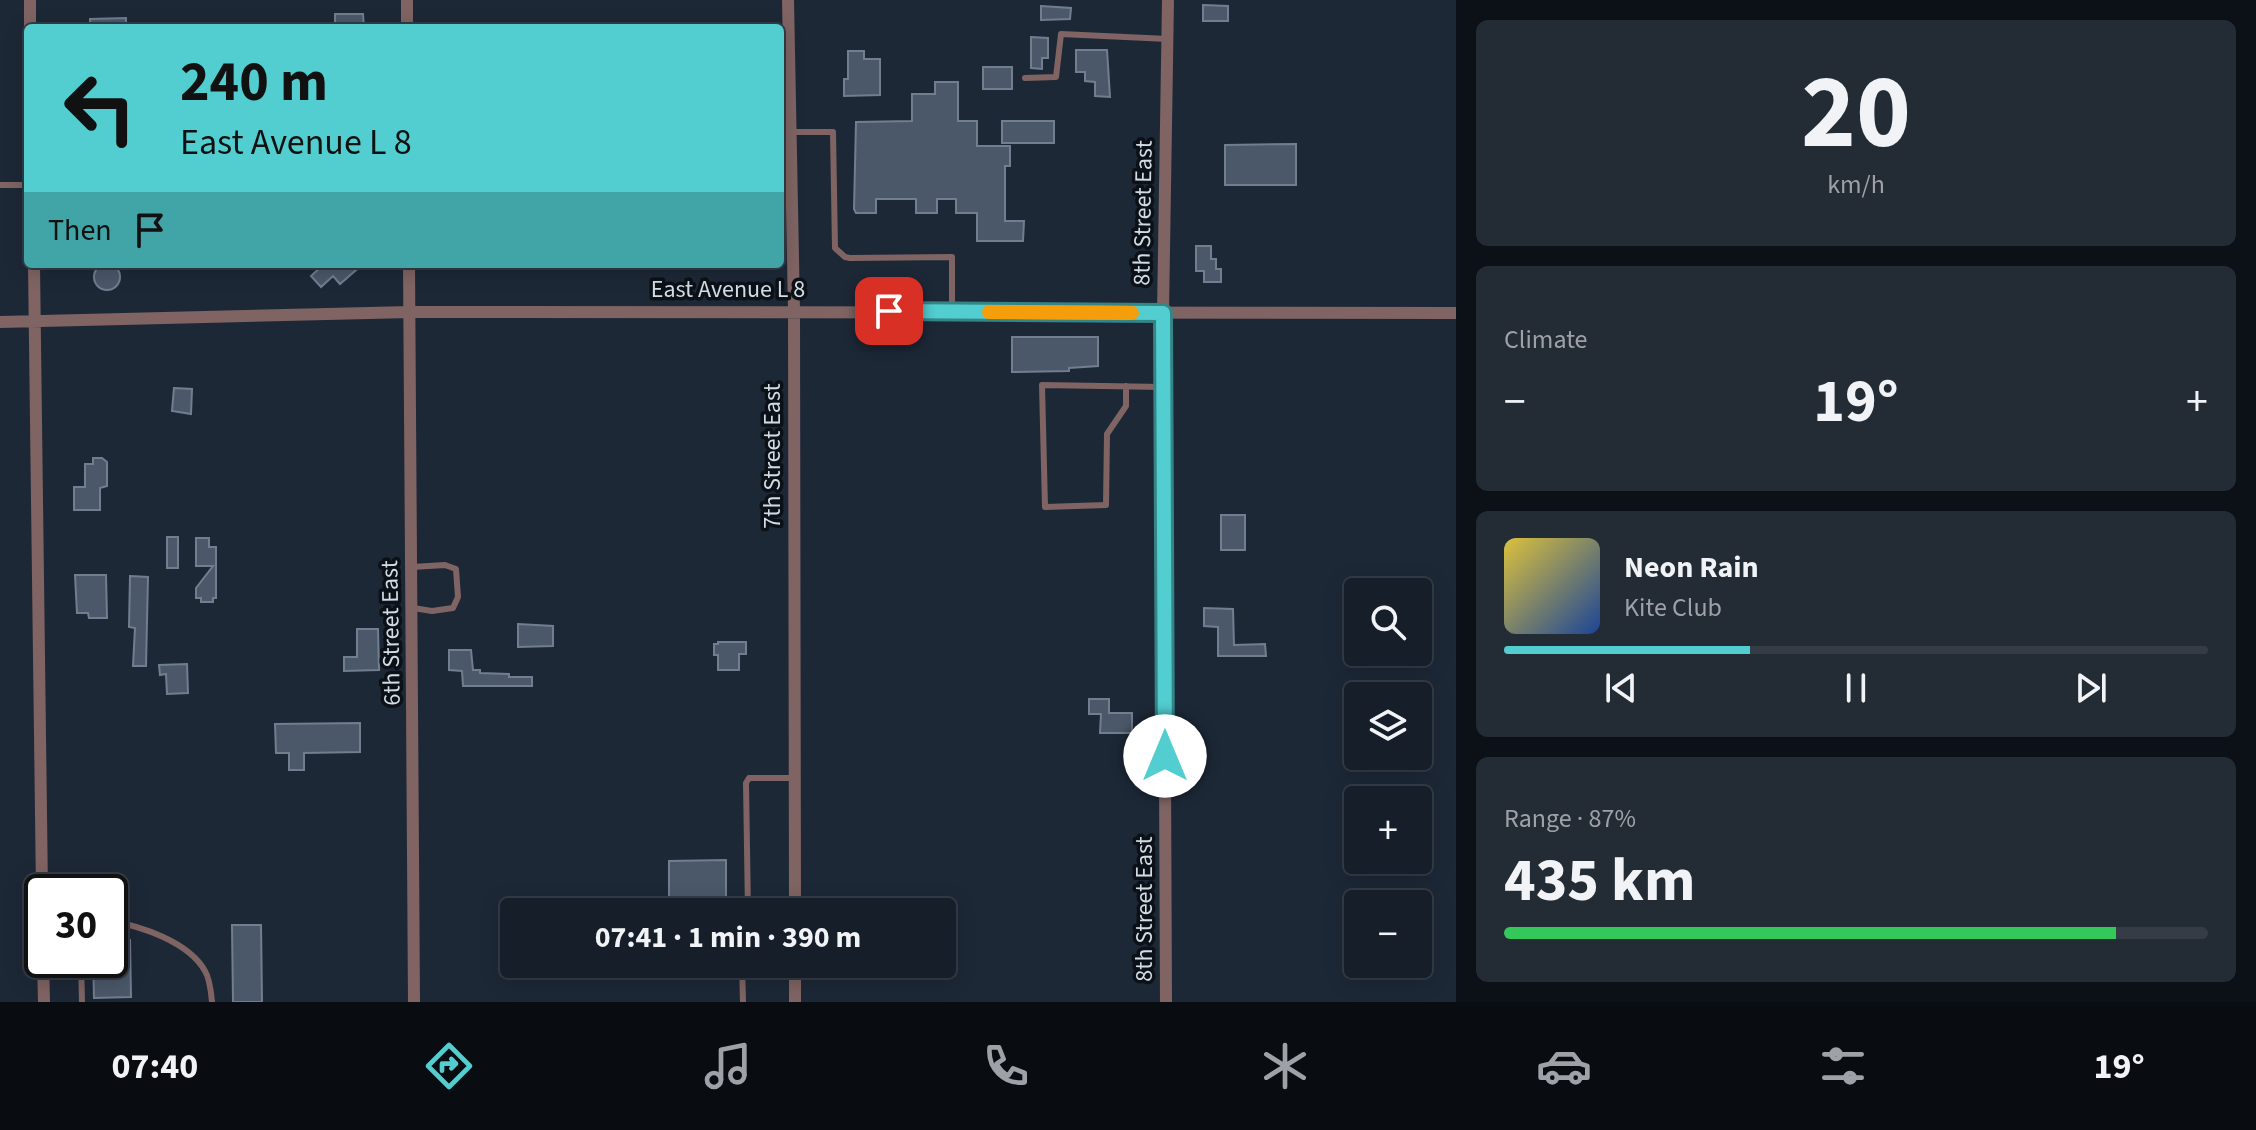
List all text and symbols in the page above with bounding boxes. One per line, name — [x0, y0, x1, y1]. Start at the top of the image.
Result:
text: 20 — [1801, 40, 1911, 188]
text: 240 m — [180, 43, 328, 122]
icon: left — [48, 56, 152, 160]
text: East Avenue L 8 — [180, 117, 412, 168]
street label: 8th Street East — [1124, 140, 1162, 286]
text: km/h — [1827, 166, 1885, 203]
icon: arrive — [128, 208, 172, 252]
text: Then — [48, 209, 112, 252]
street label: East Avenue L 8 — [651, 272, 805, 307]
pin — [855, 277, 923, 345]
icon: arrive — [867, 289, 911, 333]
text: Climate — [1504, 321, 1588, 358]
text: 19° — [1813, 360, 1899, 445]
text: − — [1504, 371, 1526, 434]
text: + — [2186, 371, 2208, 434]
street label: 7th Street East — [755, 383, 790, 529]
text: Neon Rain — [1624, 546, 1759, 589]
street label: 6th Street East — [372, 560, 410, 706]
map controls — [1344, 578, 1432, 978]
button: search — [1344, 578, 1432, 666]
text: Kite Club — [1624, 589, 1722, 626]
icon: previous — [1599, 666, 1643, 710]
icon: pause — [1834, 666, 1878, 710]
icon: next — [2069, 666, 2113, 710]
button: layers — [1344, 682, 1432, 770]
position arrow — [1123, 714, 1207, 798]
button: + — [1344, 786, 1432, 874]
text: Range · 87% — [1504, 800, 1636, 837]
street label: 8th Street East — [1127, 836, 1162, 982]
text: 435 km — [1504, 839, 1695, 924]
speed limit sign: 30 — [24, 874, 128, 978]
button: − — [1344, 890, 1432, 978]
text: 07:41 · 1 min · 390 m — [595, 916, 861, 959]
icon: directions — [421, 1038, 477, 1094]
icon: music — [700, 1038, 756, 1094]
icon: phone — [978, 1038, 1034, 1094]
icon: climate — [1257, 1038, 1313, 1094]
icon: car — [1536, 1038, 1592, 1094]
icon: filters — [1815, 1038, 1871, 1094]
text: 07:40 — [111, 1041, 198, 1092]
text: 19° — [2093, 1041, 2145, 1092]

